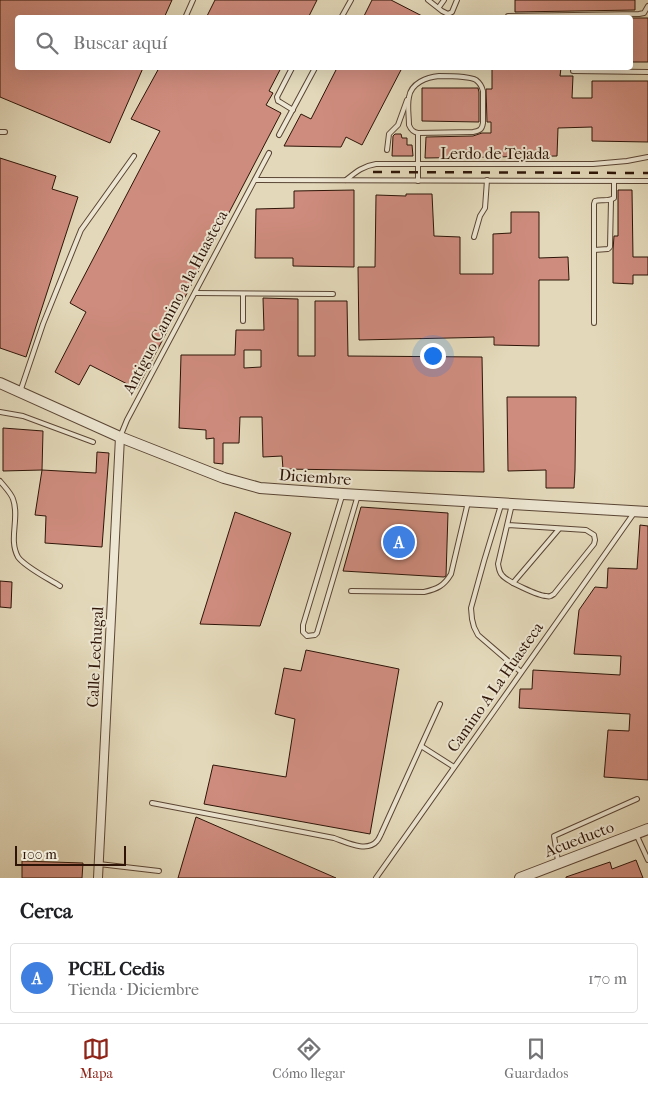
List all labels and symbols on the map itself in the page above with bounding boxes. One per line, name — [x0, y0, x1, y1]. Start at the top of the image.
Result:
street label: Lerdo de Tejada — [440, 144, 550, 163]
street label: Antiguo Camino a la Huasteca — [118, 206, 232, 398]
your location — [420, 343, 446, 369]
street label: Diciembre — [278, 465, 352, 489]
pin: A — [383, 523, 415, 561]
street label: Calle Lechugal — [83, 605, 107, 708]
street label: Camino A La Huasteca — [443, 618, 547, 756]
street label: Acueducto — [541, 817, 616, 861]
scale bar — [15, 843, 126, 866]

